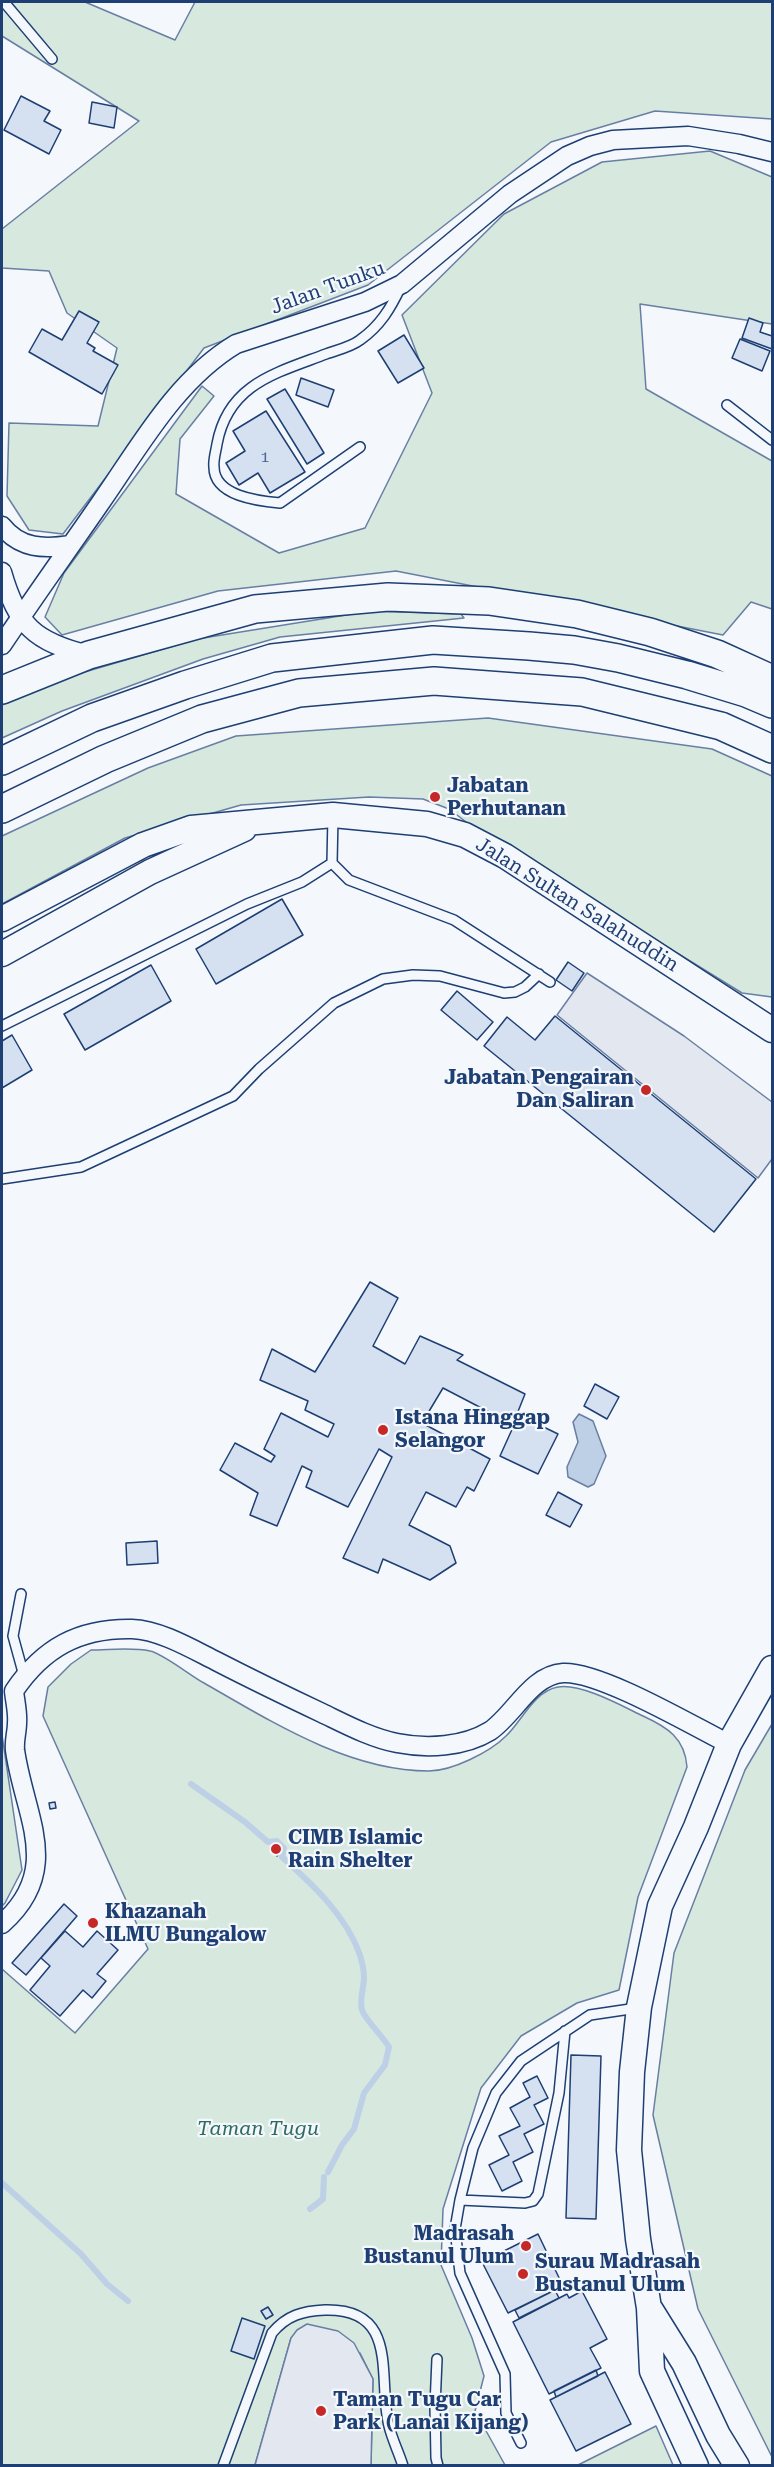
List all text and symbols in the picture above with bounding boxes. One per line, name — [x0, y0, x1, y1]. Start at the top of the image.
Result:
street label: Jalan Tunku — [268, 256, 388, 320]
house number: 1 — [261, 447, 269, 467]
place label: Jabatan Perhutanan — [447, 774, 566, 821]
marker: Jabatan Perhutanan — [428, 790, 442, 804]
street label: Jalan Sultan Salahuddin — [471, 833, 683, 977]
place label: Jabatan Pengairan Dan Saliran — [444, 1066, 634, 1113]
marker: Jabatan Pengairan Dan Saliran — [639, 1083, 653, 1097]
place label: Istana Hinggap Selangor — [395, 1406, 550, 1453]
marker: Istana Hinggap Selangor — [376, 1423, 390, 1437]
place label: CIMB Islamic Rain Shelter — [288, 1826, 423, 1873]
marker: CIMB Islamic Rain Shelter — [269, 1842, 283, 1856]
place label: Khazanah ILMU Bungalow — [105, 1900, 266, 1947]
marker: Khazanah ILMU Bungalow — [86, 1916, 100, 1930]
park label: Taman Tugu — [197, 2117, 319, 2141]
place label: Madrasah Bustanul Ulum — [364, 2222, 514, 2269]
marker: Madrasah Bustanul Ulum — [519, 2239, 533, 2253]
place label: Surau Madrasah Bustanul Ulum — [535, 2250, 700, 2297]
marker: Surau Madrasah Bustanul Ulum — [516, 2267, 530, 2281]
place label: Taman Tugu Car Park (Lanai Kijang) — [333, 2388, 528, 2435]
marker: Taman Tugu Car Park (Lanai Kijang) — [314, 2404, 328, 2418]

